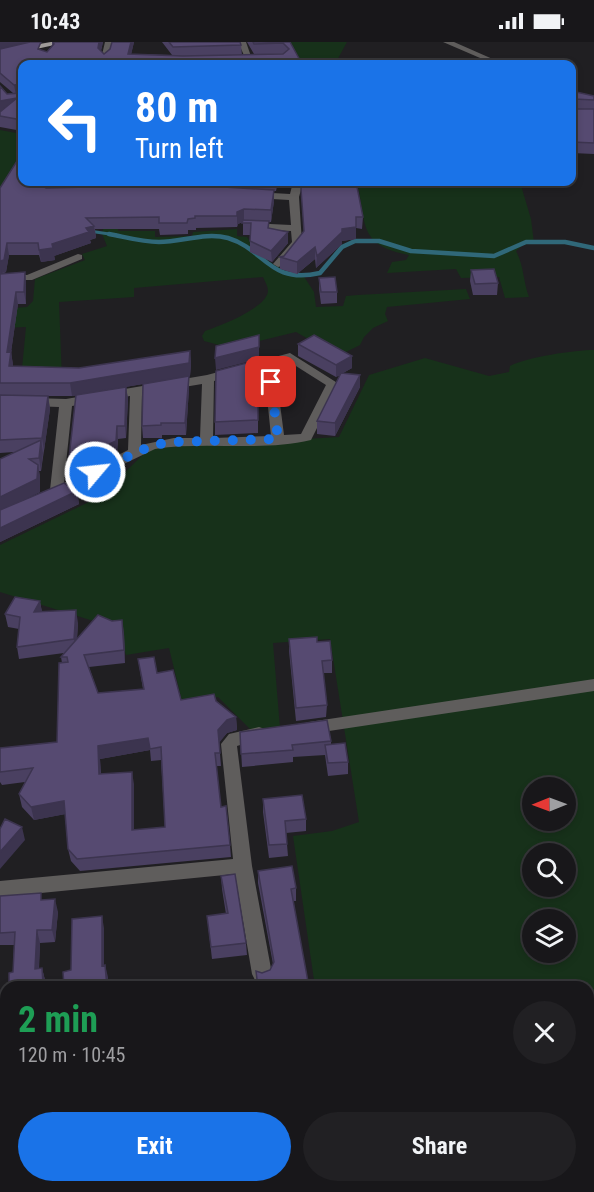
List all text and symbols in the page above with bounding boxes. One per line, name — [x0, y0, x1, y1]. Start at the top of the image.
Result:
text: 10:43 — [30, 9, 81, 34]
text: 80 m — [135, 83, 218, 132]
icon: left — [36, 84, 114, 162]
text: Turn left — [135, 133, 224, 165]
pin — [245, 356, 296, 407]
icon: arrive — [254, 365, 287, 398]
position arrow — [63, 440, 127, 504]
north arrow — [522, 777, 576, 831]
map controls — [522, 777, 576, 963]
button: search — [522, 843, 576, 897]
button: layers — [522, 909, 576, 963]
text: 2 min — [18, 999, 98, 1041]
button: close — [513, 1001, 576, 1064]
text: 120 m · 10:45 — [18, 1043, 125, 1067]
button: Exit — [18, 1112, 291, 1181]
button: Share — [303, 1112, 576, 1181]

